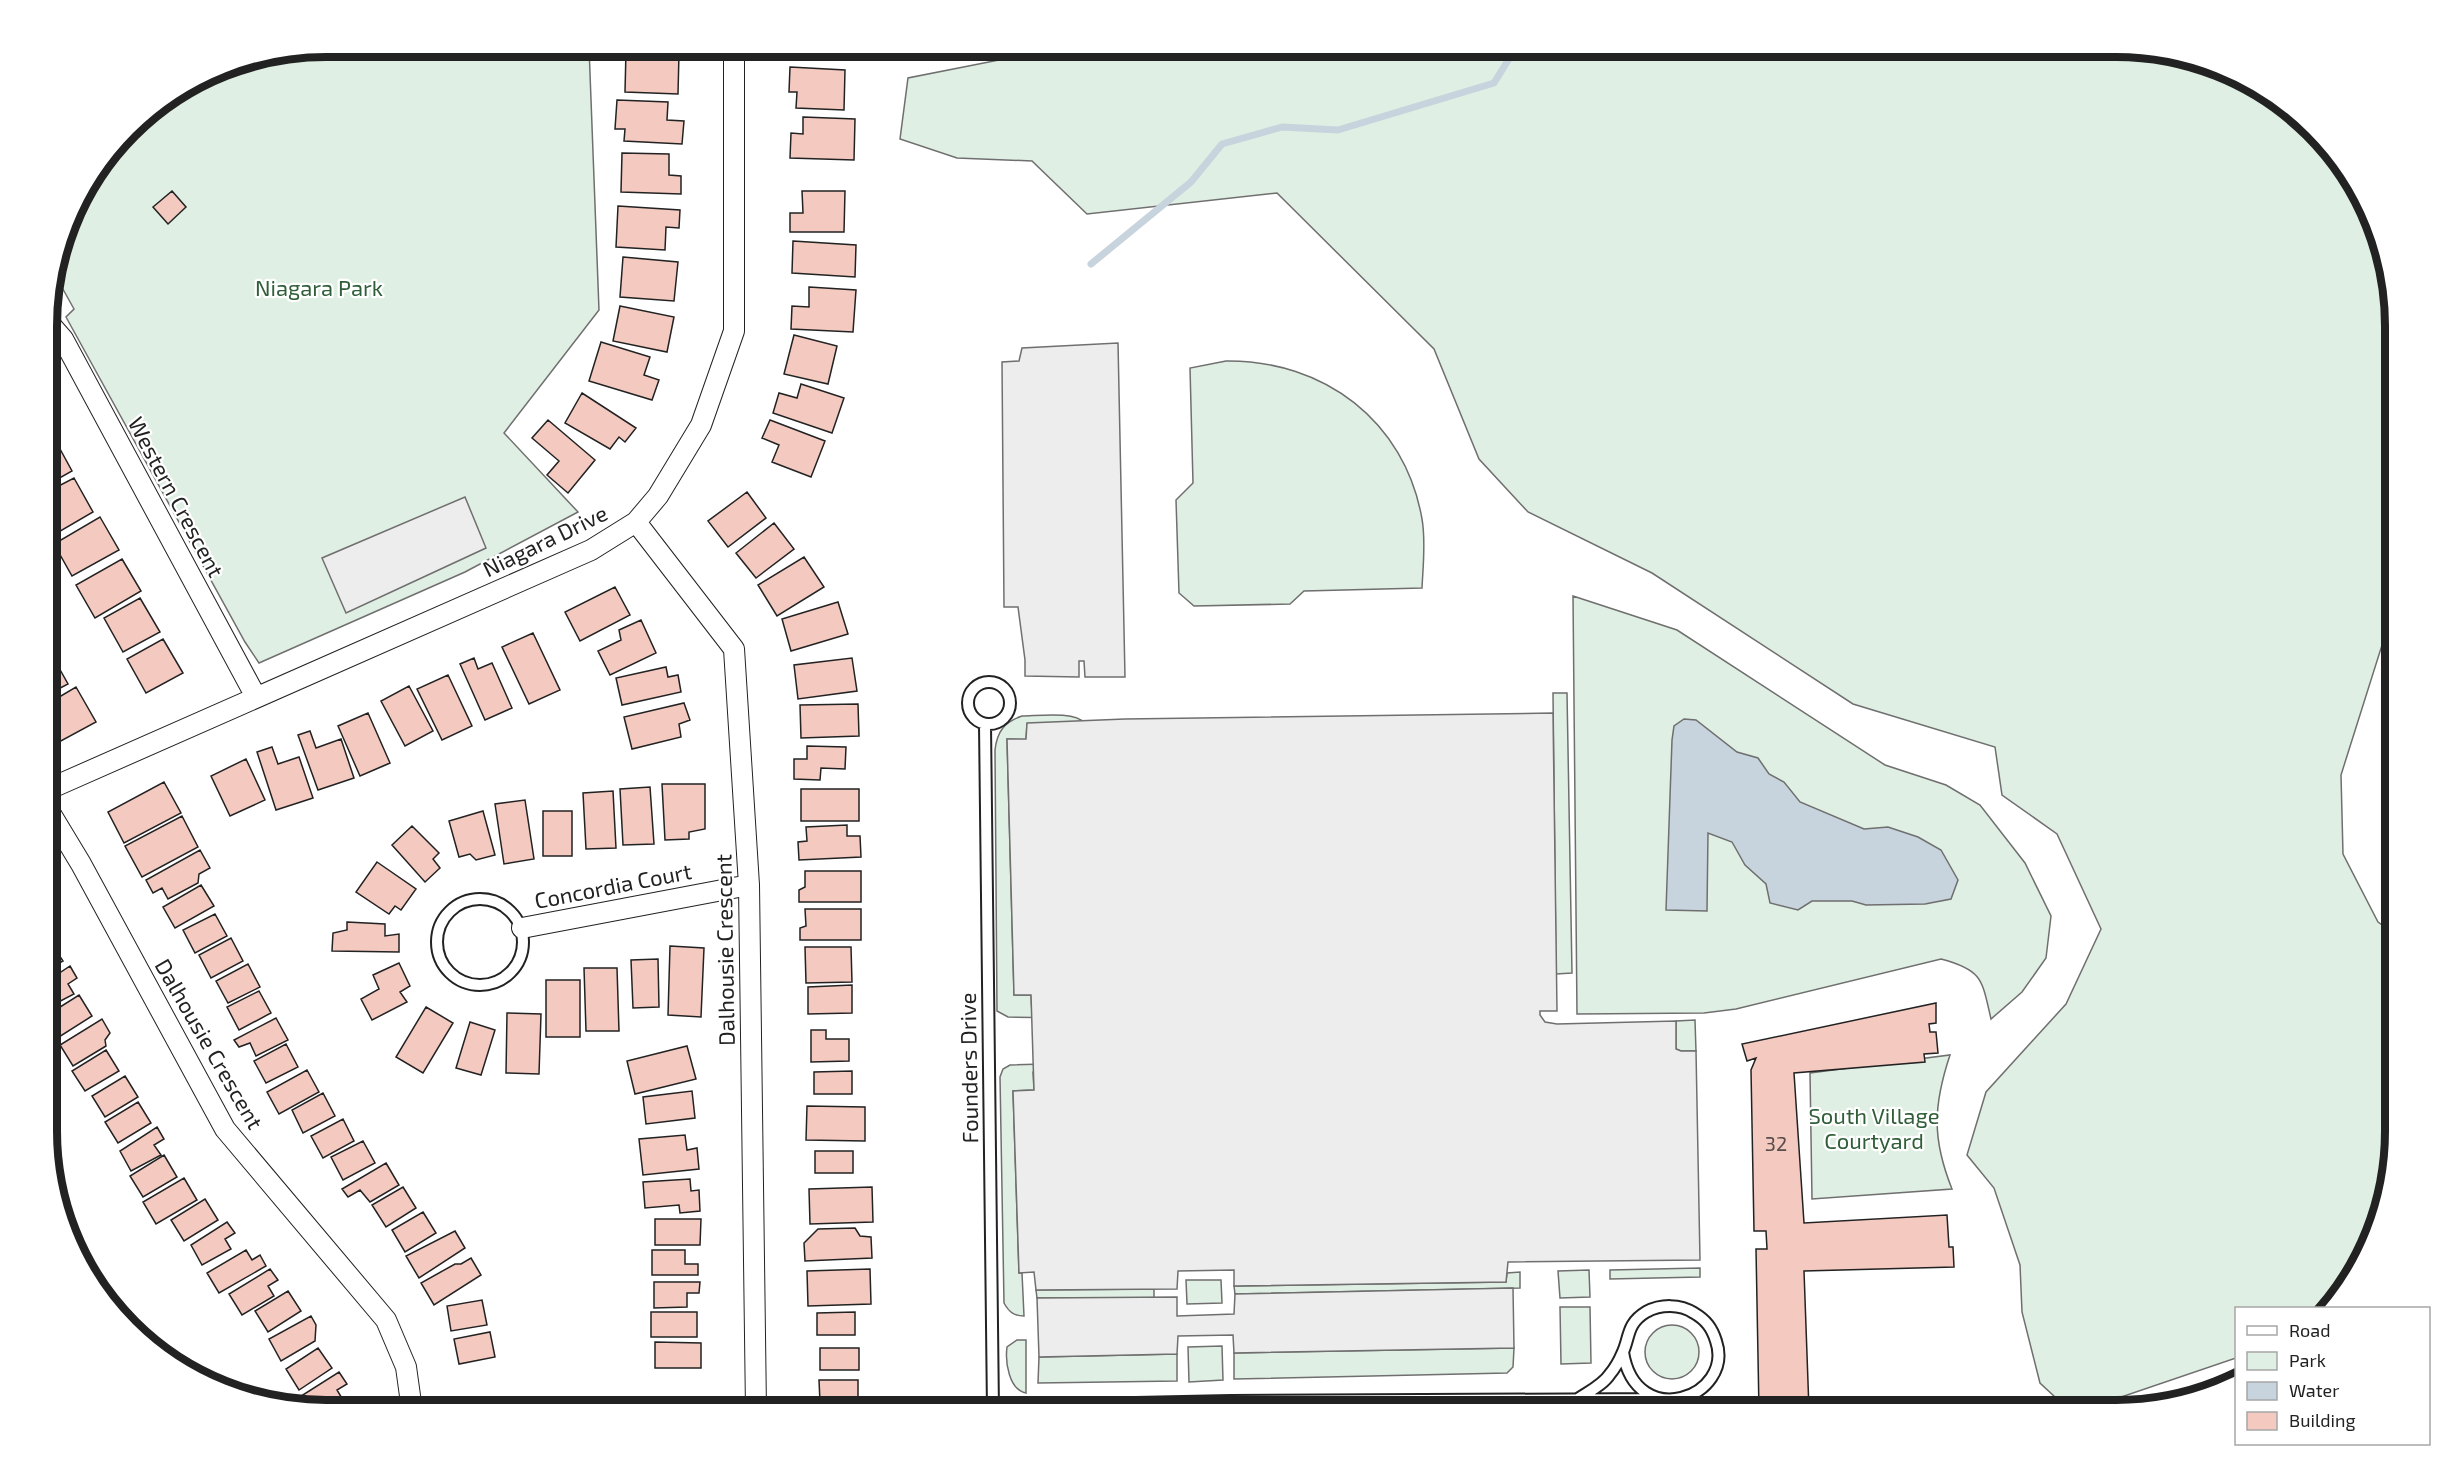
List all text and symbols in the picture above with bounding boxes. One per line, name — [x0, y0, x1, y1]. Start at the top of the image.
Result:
park label: Niagara Park — [255, 274, 383, 300]
street label: Western Crescent — [124, 412, 230, 581]
street label: Niagara Drive — [478, 499, 611, 581]
street label: Dalhousie Crescent — [709, 854, 739, 1046]
street label: Concordia Court — [532, 857, 693, 913]
street label: Dalhousie Crescent — [151, 954, 269, 1133]
street label: Founders Drive — [954, 992, 982, 1144]
park label: South Village Courtyard — [1809, 1102, 1939, 1153]
house number: 32 — [1765, 1131, 1787, 1155]
legend — [2235, 1307, 2430, 1445]
text: Road — [2289, 1319, 2330, 1341]
text: Park — [2289, 1349, 2326, 1371]
text: Water — [2289, 1379, 2339, 1401]
text: Building — [2289, 1409, 2356, 1431]

